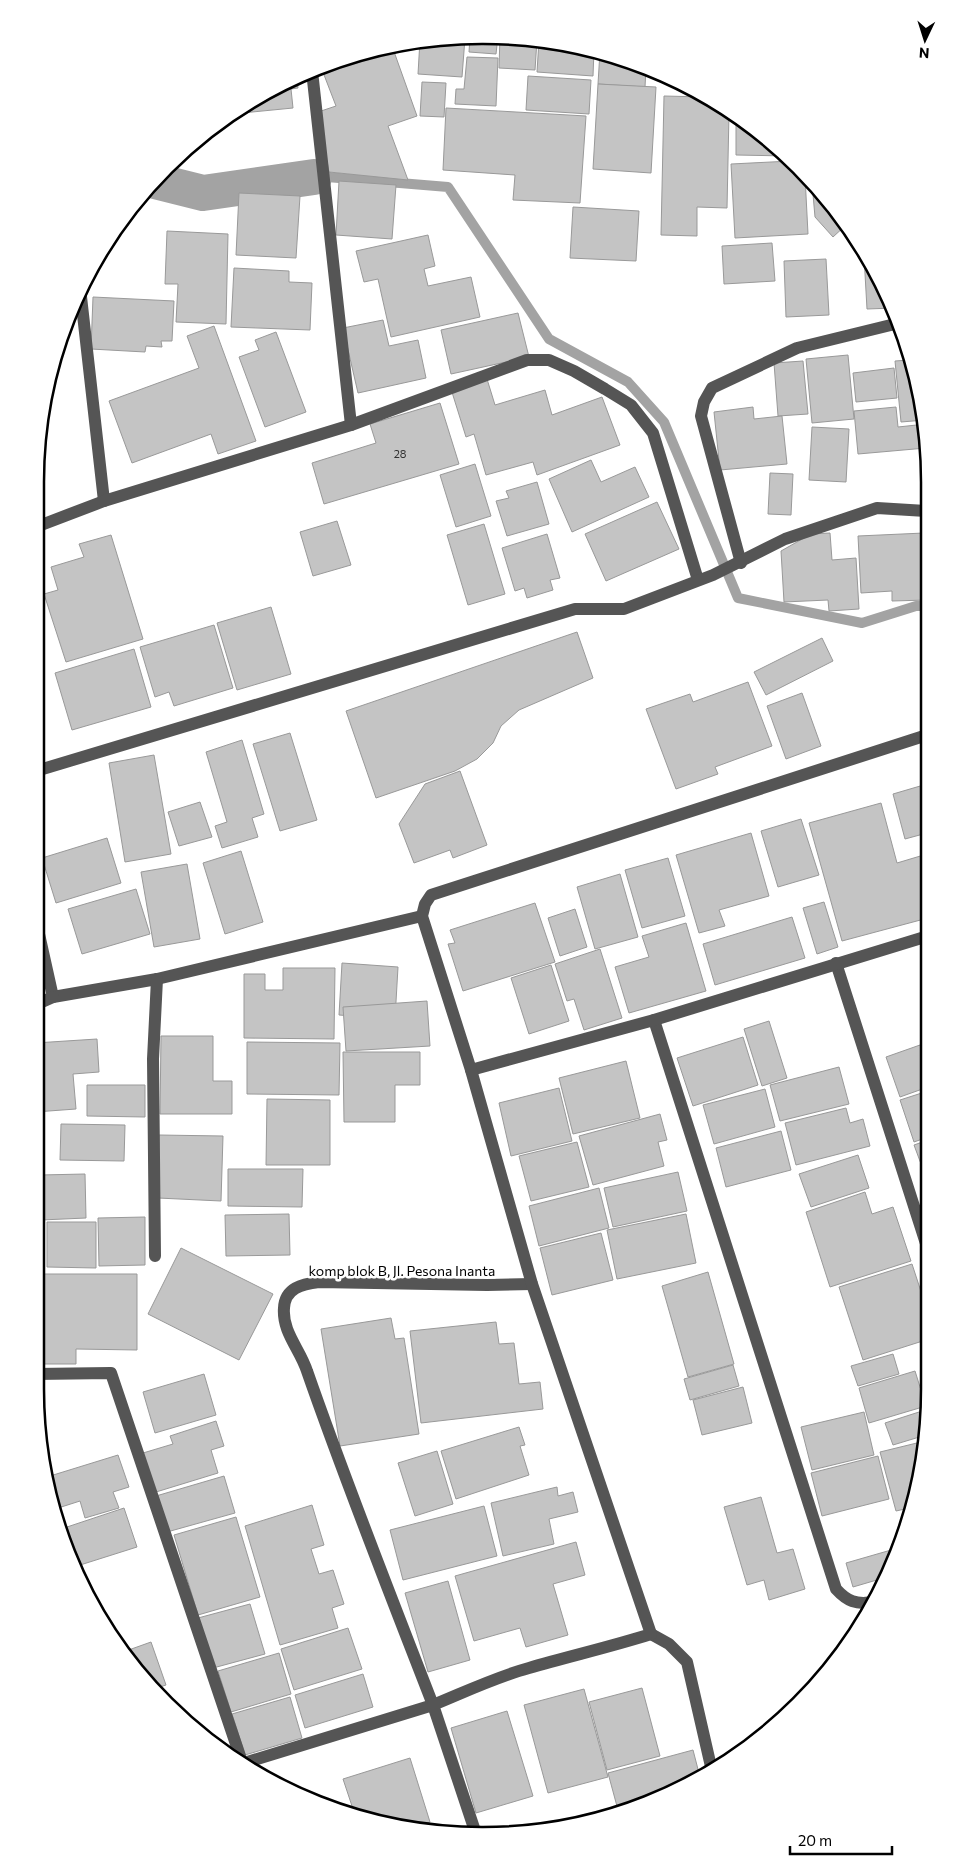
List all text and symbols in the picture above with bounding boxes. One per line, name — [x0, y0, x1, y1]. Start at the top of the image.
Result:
north arrow — [900, 15, 950, 65]
text: N — [918, 45, 930, 62]
house number: 28 — [394, 447, 407, 460]
street label: komp blok B, Jl. Pesona Inanta — [309, 1262, 495, 1279]
scale bar — [790, 1824, 892, 1856]
text: 20 m — [798, 1831, 832, 1849]

